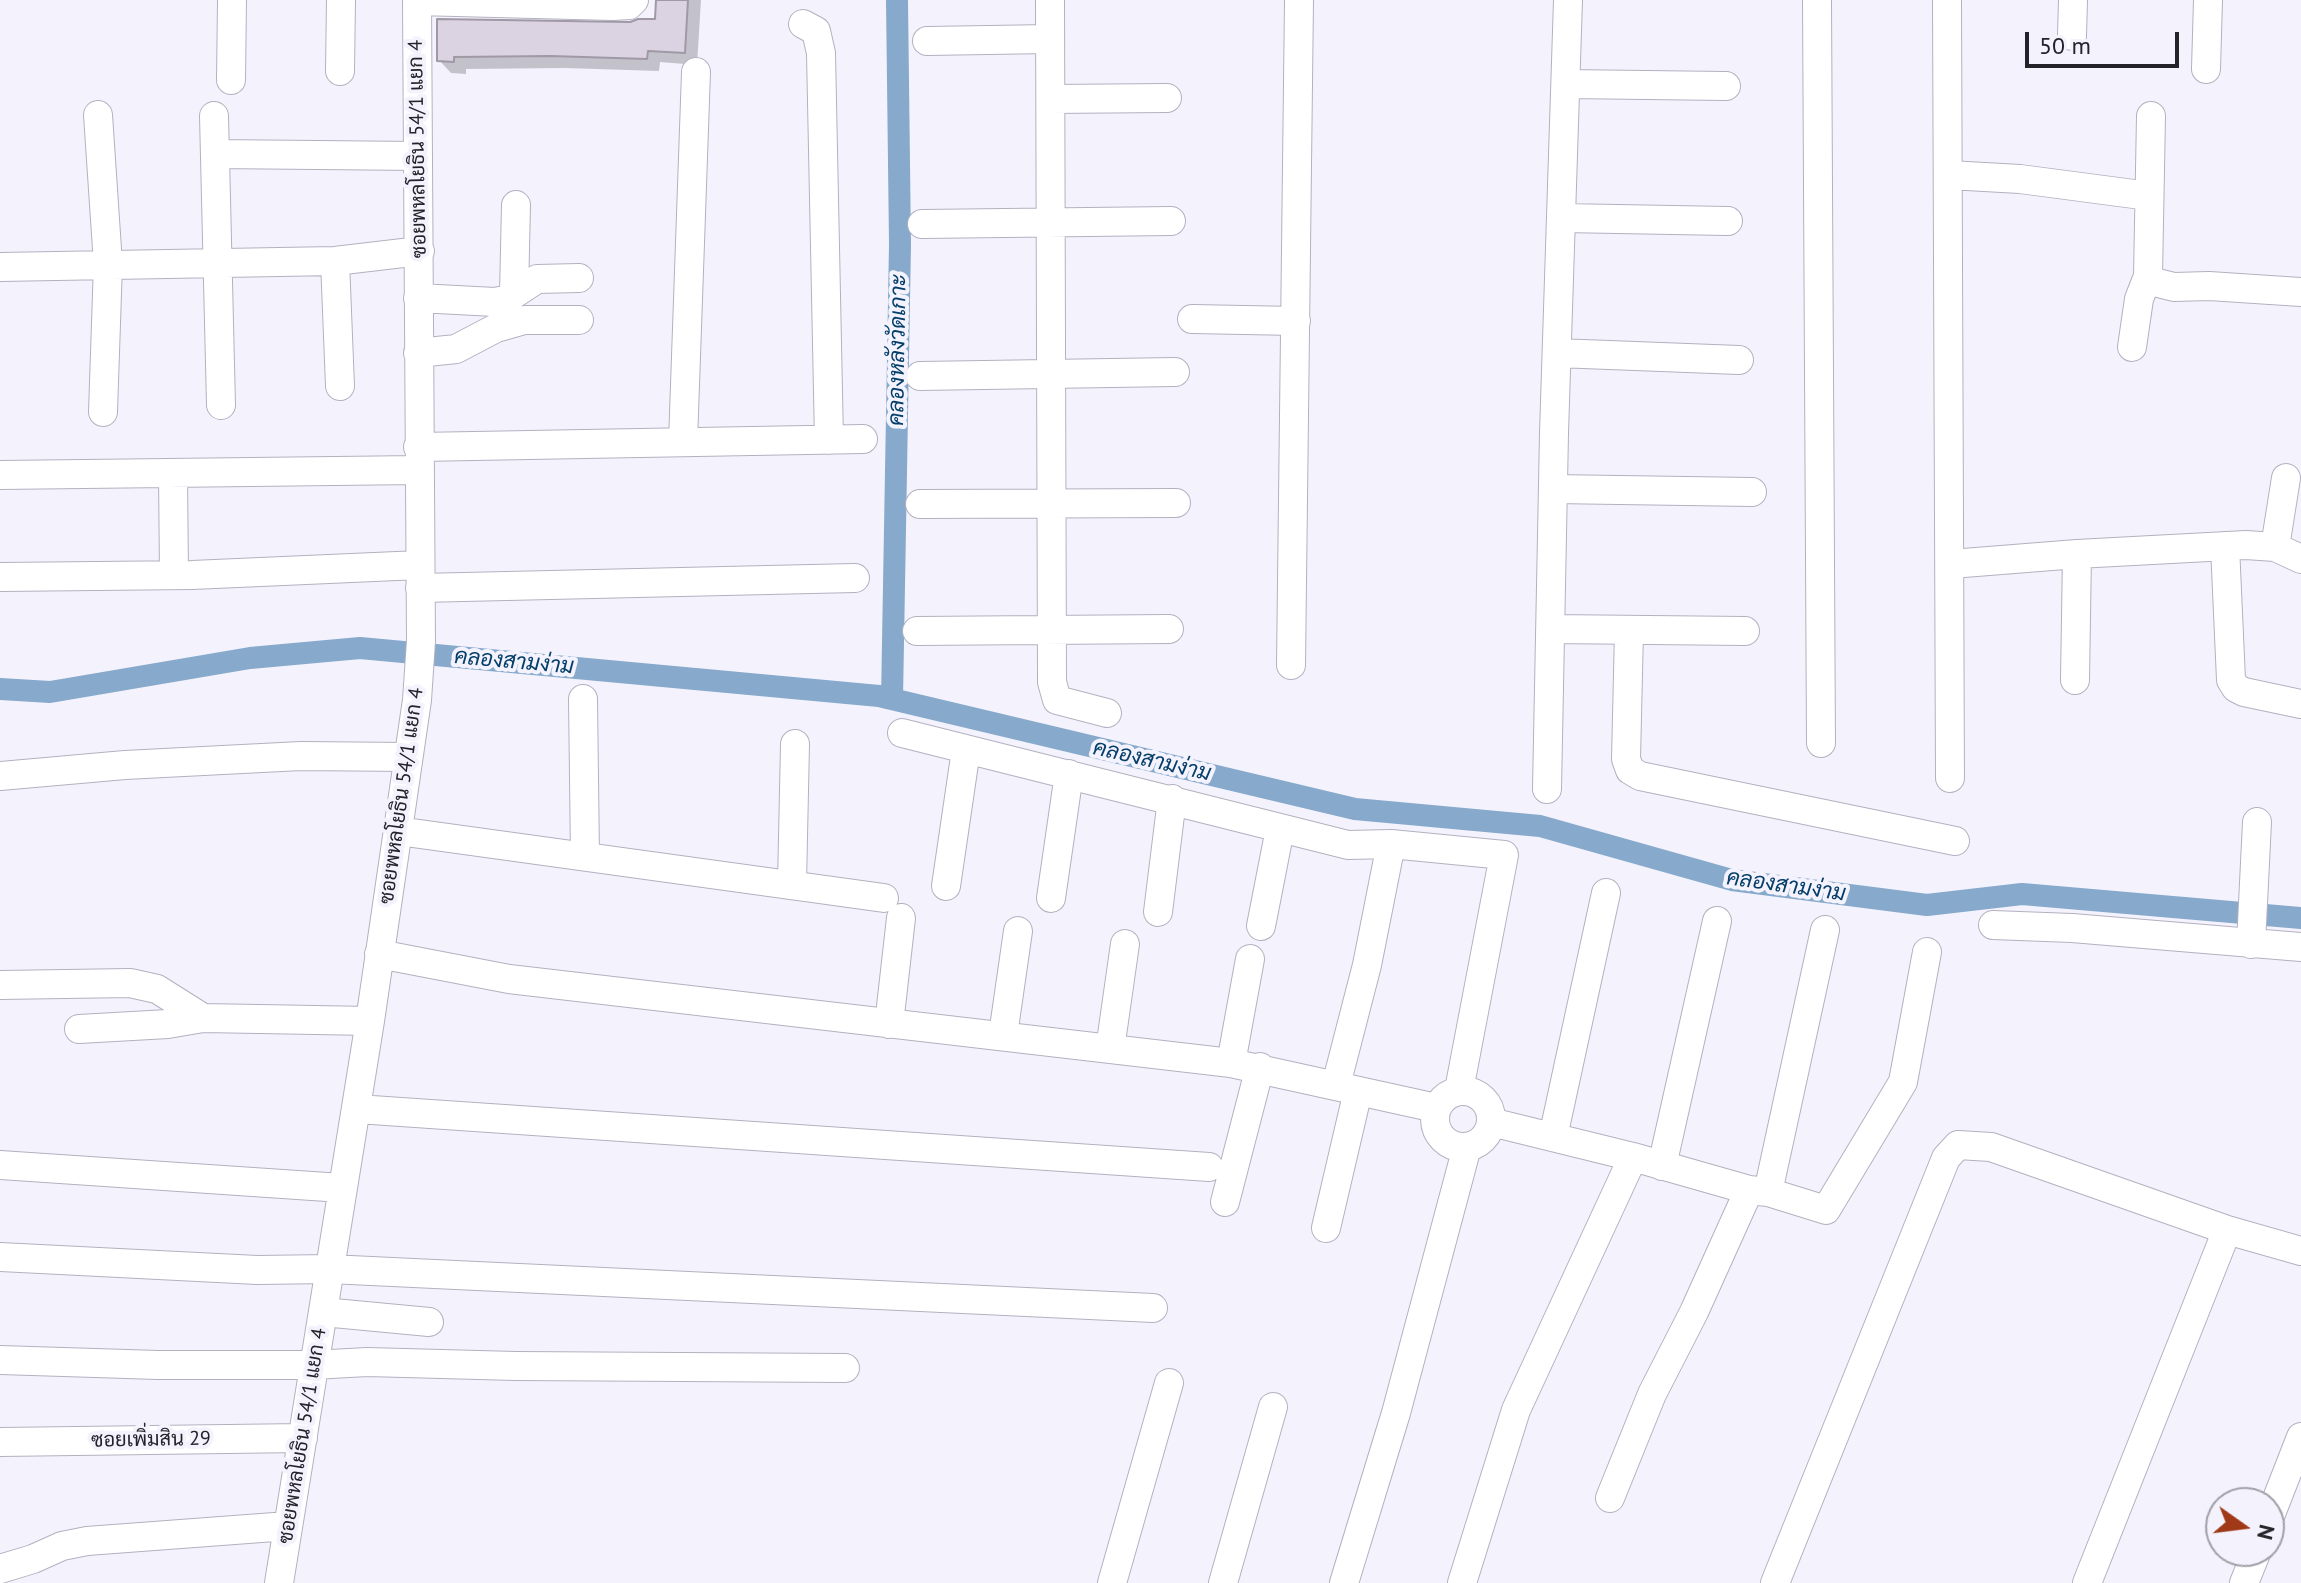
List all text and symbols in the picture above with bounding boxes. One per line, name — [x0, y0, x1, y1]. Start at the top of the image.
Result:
scale bar — [2029, 16, 2183, 66]
text: 50 m — [2039, 30, 2091, 61]
street label: ซอยพหลโยธิน 54/1 แยก 4 — [404, 40, 432, 258]
water label: คลองหลังวัดเกาะ — [883, 274, 913, 426]
water label: คลองสามง่าม — [453, 644, 575, 680]
street label: ซอยพหลโยธิน 54/1 แยก 4 — [375, 686, 429, 906]
water label: คลองสามง่าม — [1091, 735, 1213, 787]
water label: คลองสามง่าม — [1725, 865, 1847, 907]
street label: ซอยพหลโยธิน 54/1 แยก 4 — [274, 1326, 332, 1546]
street label: ซอยเพิ่มสิน 29 — [91, 1427, 211, 1453]
north arrow — [2205, 1487, 2285, 1567]
text: N — [2251, 1522, 2282, 1543]

